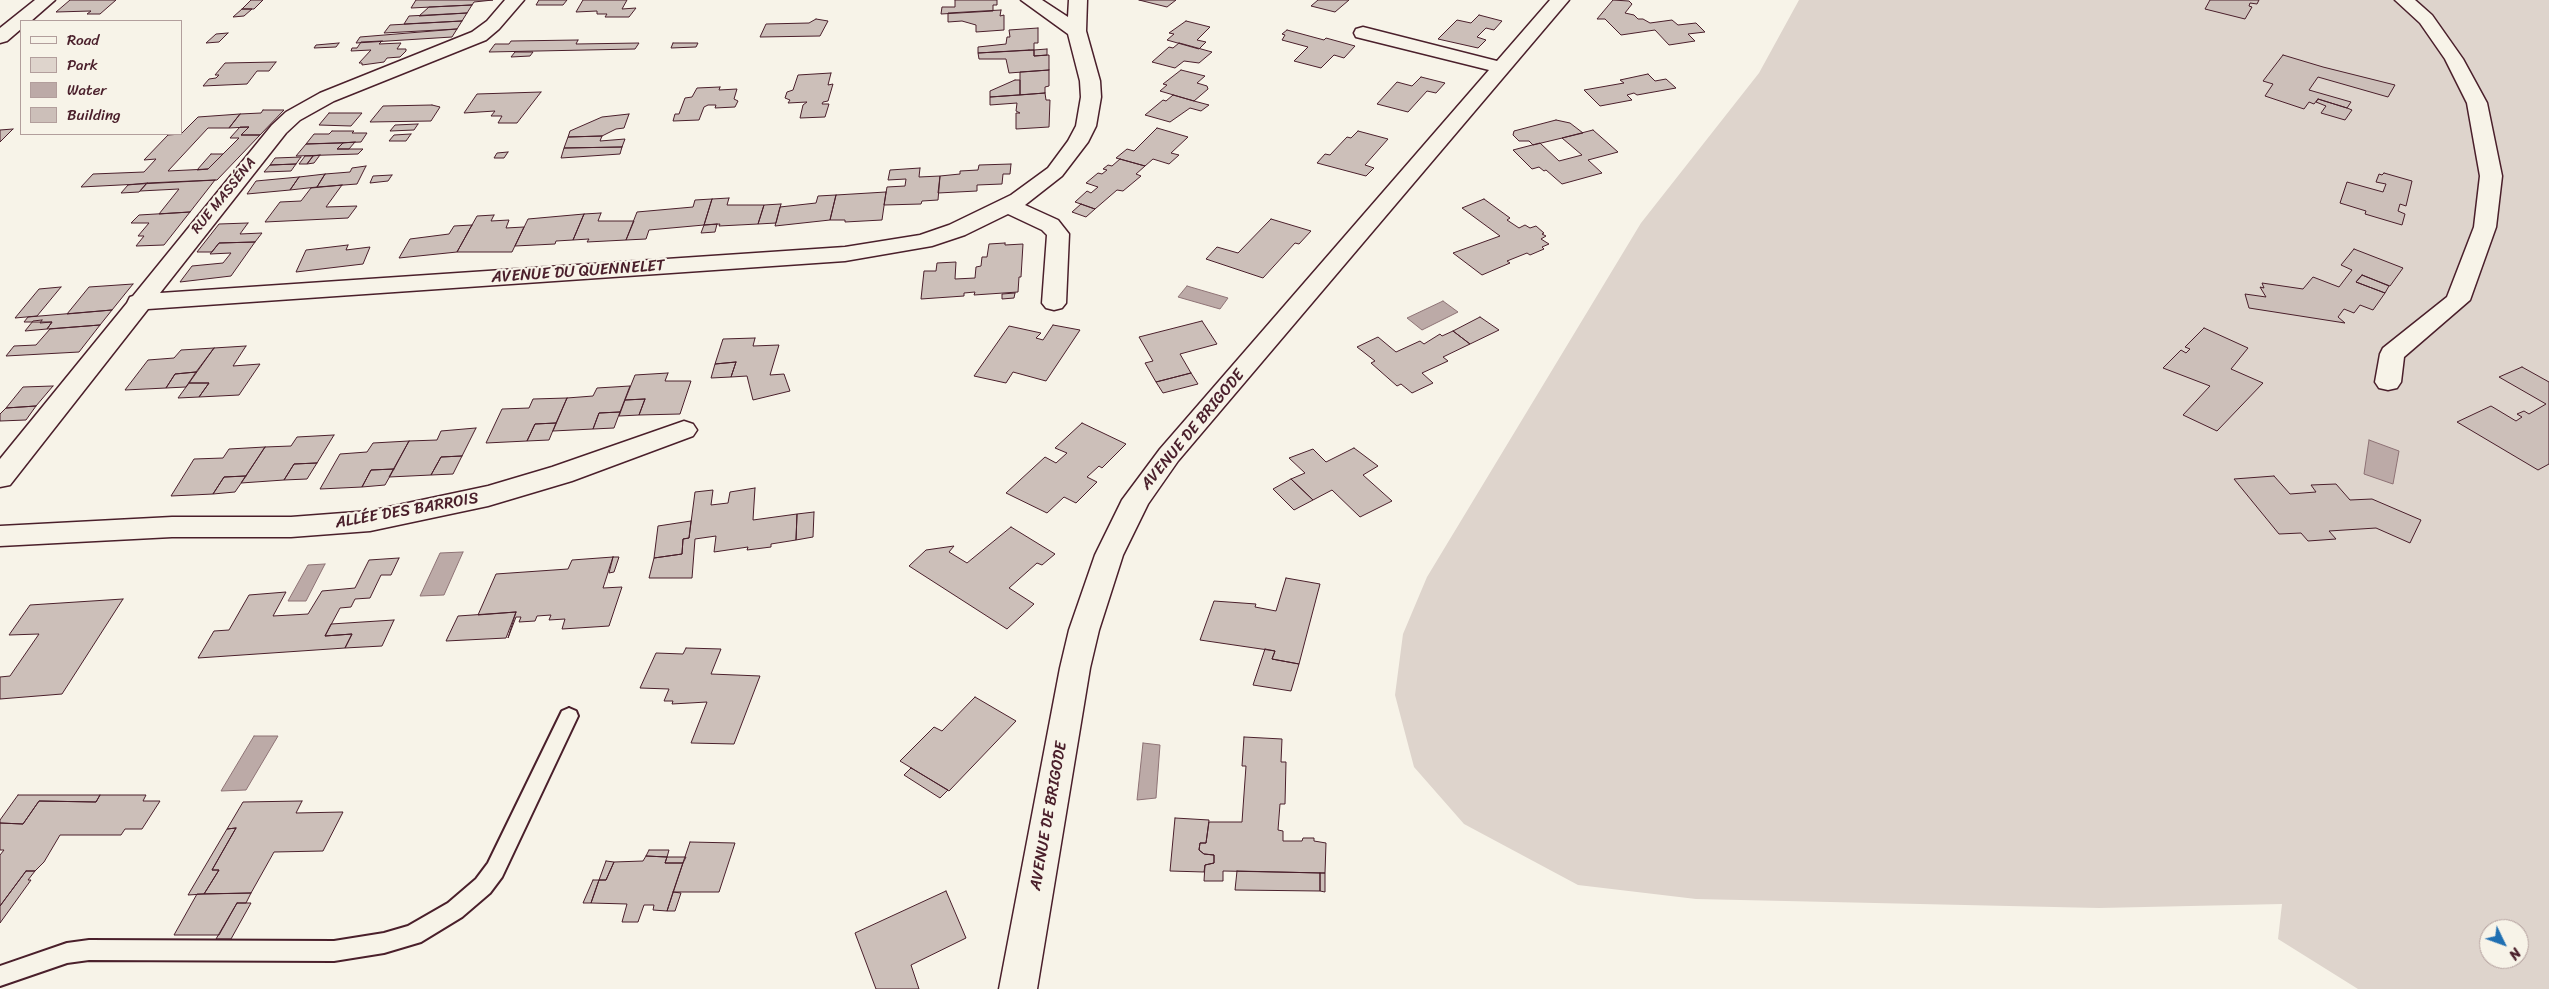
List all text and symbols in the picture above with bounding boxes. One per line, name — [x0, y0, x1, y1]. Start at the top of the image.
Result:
legend — [20, 20, 182, 135]
text: Road — [67, 27, 99, 53]
text: Park — [67, 52, 98, 78]
text: Water — [67, 77, 107, 103]
text: Building — [67, 102, 121, 128]
street label: RUE MASSÉNA — [188, 155, 260, 237]
street label: AVENUE DU QUENNELET — [491, 256, 665, 288]
street label: AVENUE DE BRIGODE — [1137, 366, 1249, 494]
street label: ALLÉE DES BARROIS — [334, 489, 480, 533]
street label: AVENUE DE BRIGODE — [1026, 740, 1072, 892]
north arrow — [2479, 919, 2529, 969]
text: N — [2502, 942, 2527, 966]

